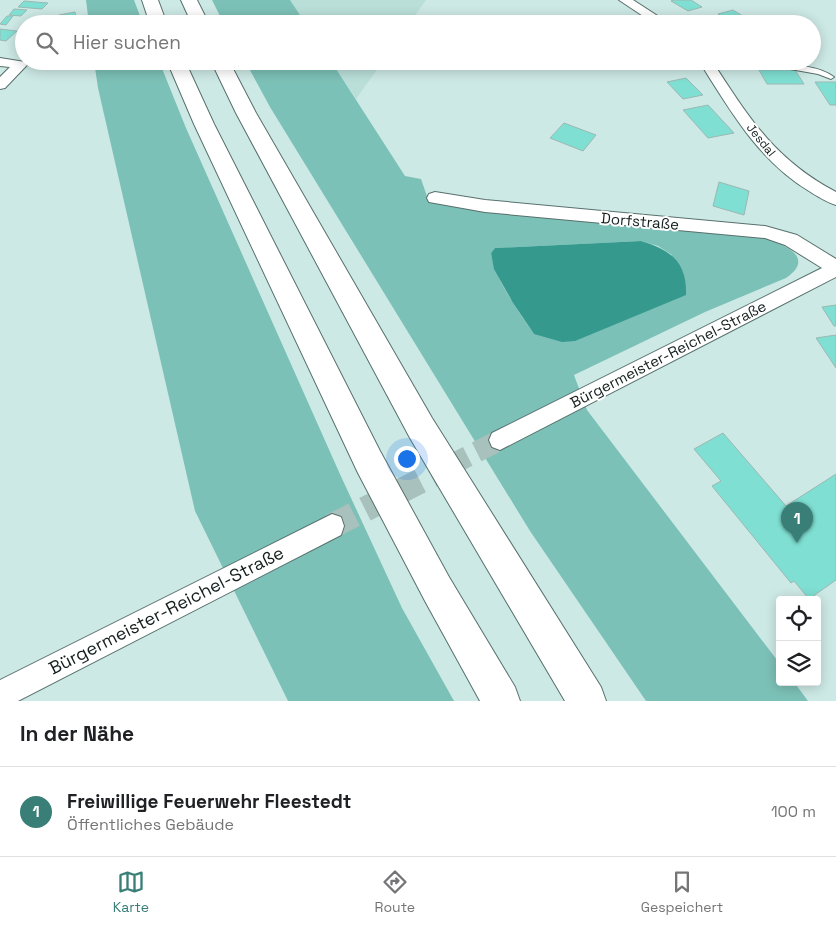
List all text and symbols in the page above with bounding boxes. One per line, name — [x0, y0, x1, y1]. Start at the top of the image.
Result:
search box — [15, 15, 821, 70]
icon: search — [33, 29, 61, 57]
text: Hier suchen — [73, 30, 181, 55]
street label: Jesdal — [743, 120, 779, 160]
street label: Dorfstraße — [600, 208, 680, 234]
street label: Bürgermeister-Reichel-Straße — [567, 296, 769, 412]
your location — [394, 446, 420, 472]
pin: 1 — [781, 502, 813, 543]
street label: Bürgermeister-Reichel-Straße — [45, 541, 287, 679]
map controls — [776, 596, 821, 686]
button: locate — [776, 596, 821, 641]
button: layers — [776, 641, 821, 686]
text: In der Nähe — [20, 720, 134, 747]
text: Freiwillige Feuerwehr Fleestedt — [67, 789, 351, 814]
text: 1 — [32, 801, 40, 822]
text: 100 m — [771, 801, 816, 822]
text: Öffentliches Gebäude — [67, 814, 234, 835]
tab: Karte — [113, 868, 149, 916]
tab: Route — [375, 868, 415, 916]
tab: Gespeichert — [641, 868, 723, 916]

